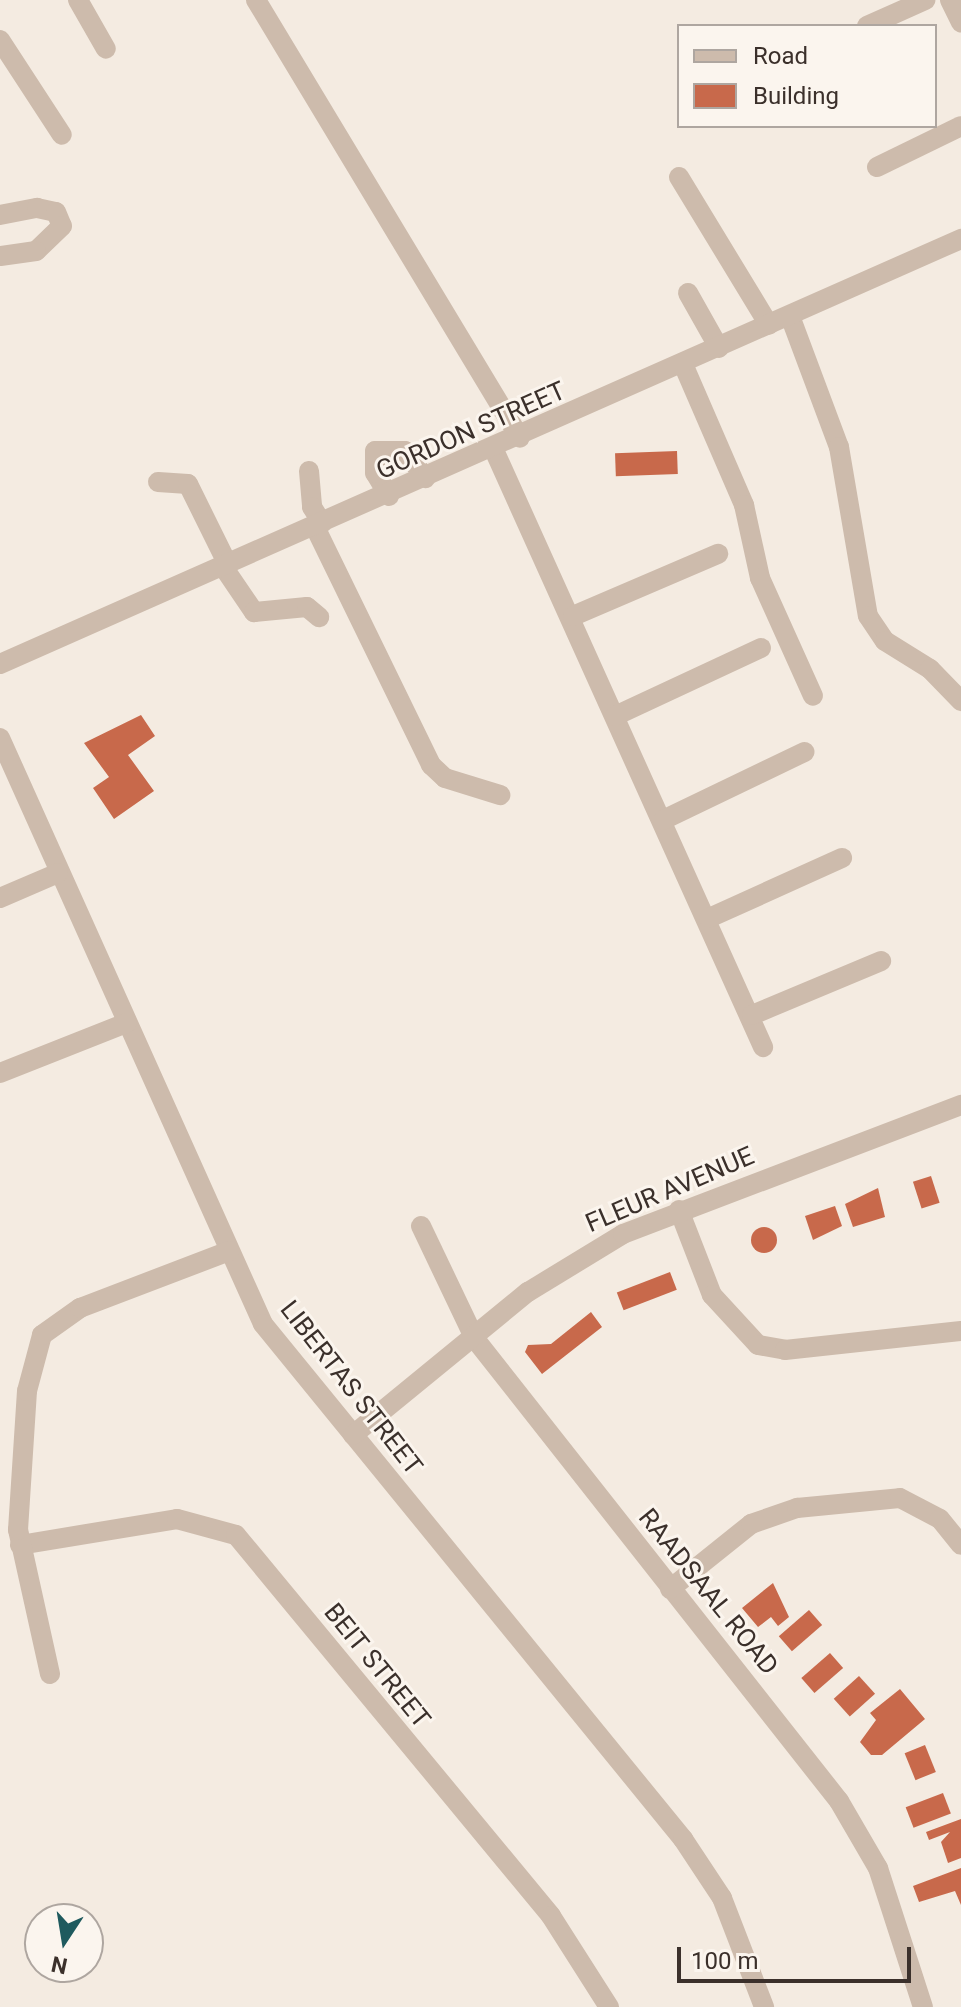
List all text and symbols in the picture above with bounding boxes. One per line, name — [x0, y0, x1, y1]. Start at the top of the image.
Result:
legend — [677, 24, 937, 128]
text: Road — [753, 42, 808, 70]
text: Building — [753, 82, 839, 110]
street label: GORDON STREET — [372, 375, 570, 487]
street label: FLEUR AVENUE — [581, 1141, 759, 1239]
street label: LIBERTAS STREET — [273, 1295, 429, 1481]
street label: RAADSAAL ROAD — [632, 1503, 784, 1681]
street label: BEIT STREET — [317, 1597, 437, 1735]
north arrow — [24, 1903, 104, 1983]
scale bar — [681, 1931, 915, 1981]
text: 100 m — [691, 1947, 758, 1975]
text: N — [49, 1951, 70, 1979]

